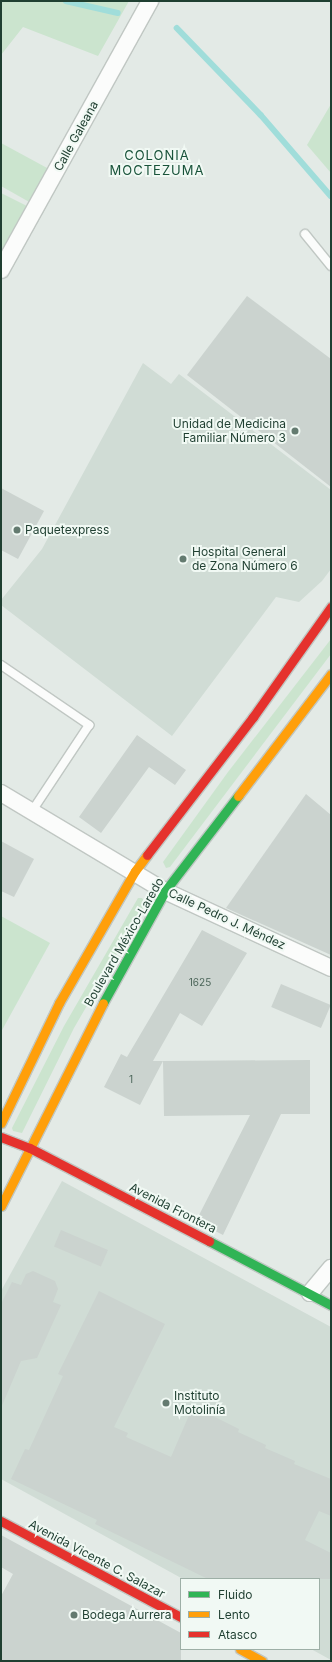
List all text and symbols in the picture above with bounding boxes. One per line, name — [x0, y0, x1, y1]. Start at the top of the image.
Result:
street label: Calle Galeana — [51, 98, 101, 174]
district label: COLONIA MOCTEZUMA — [110, 148, 204, 179]
place label: Unidad de Medicina Familiar Número 3 — [173, 417, 286, 445]
marker: Unidad de Medicina Familiar Número 3 — [289, 425, 301, 437]
place label: Paquetexpress — [25, 523, 109, 537]
marker: Paquetexpress — [12, 525, 22, 535]
place label: Hospital General de Zona Número 6 — [192, 545, 298, 573]
marker: Hospital General de Zona Número 6 — [177, 553, 189, 565]
street label: Boulevard México-Laredo — [81, 875, 167, 1009]
street label: Calle Pedro J. Méndez — [166, 886, 288, 952]
house number: 1625 — [189, 977, 211, 989]
house number: 1 — [129, 1074, 133, 1086]
street label: Avenida Frontera — [127, 1180, 219, 1236]
place label: Instituto Motolinía — [174, 1389, 226, 1417]
marker: Instituto Motolinía — [161, 1398, 171, 1408]
street label: Avenida Vicente C. Salazar — [26, 1517, 168, 1601]
legend — [180, 1578, 320, 1650]
text: Fluido — [218, 1587, 253, 1602]
text: Lento — [218, 1607, 250, 1622]
place label: Bodega Aurrera — [82, 1608, 172, 1622]
marker: Bodega Aurrera — [69, 1610, 79, 1620]
text: Atasco — [218, 1627, 257, 1642]

